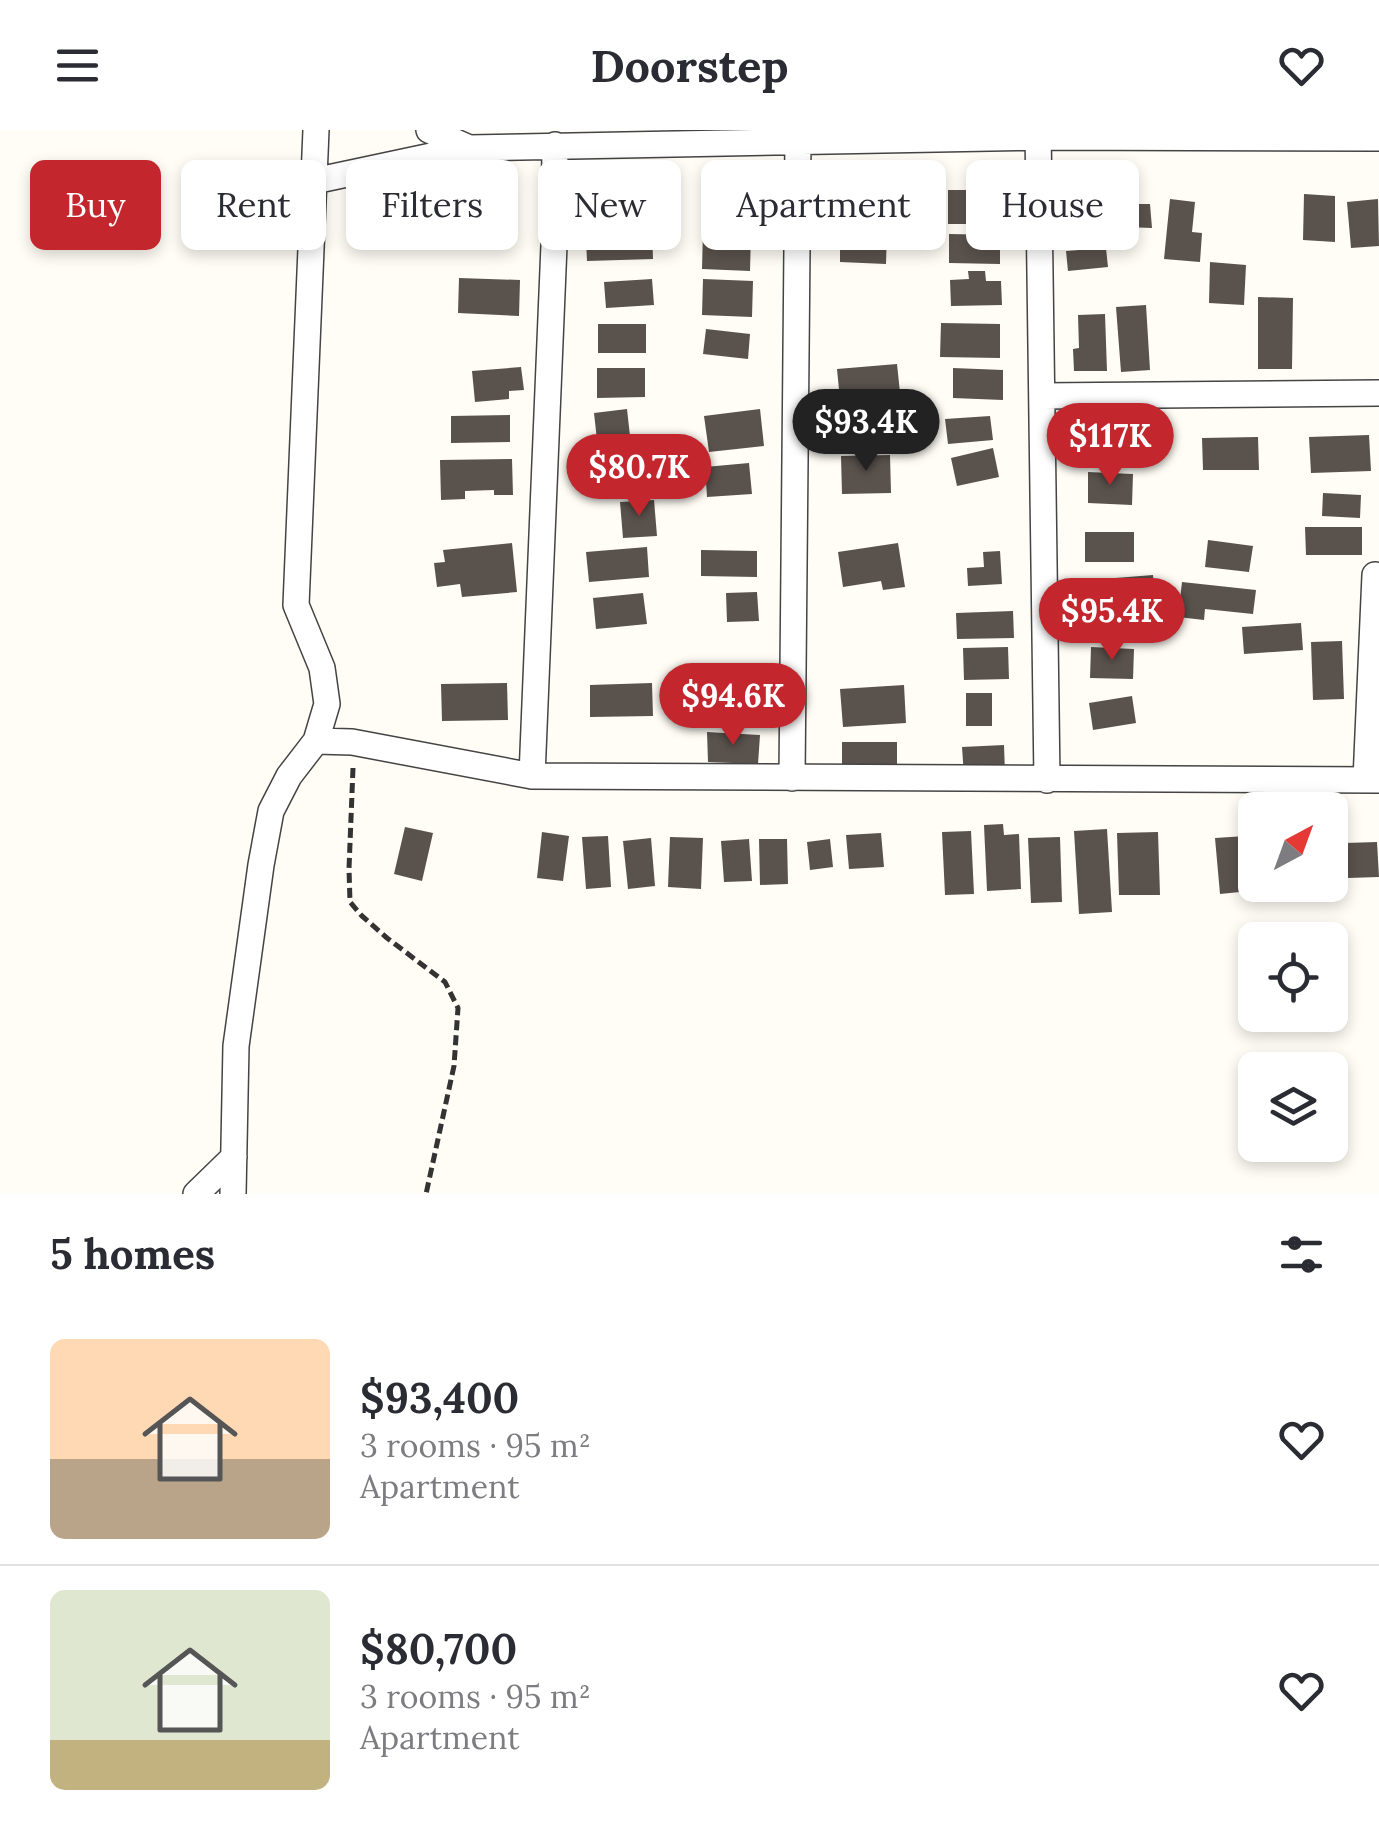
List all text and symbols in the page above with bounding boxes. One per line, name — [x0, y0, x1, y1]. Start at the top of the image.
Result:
text: Doorstep — [590, 37, 789, 94]
icon: menu — [50, 38, 105, 93]
icon: heart — [1274, 38, 1329, 93]
chip: Buy — [30, 160, 161, 250]
chip: Rent — [181, 160, 326, 250]
chip: Filters — [346, 160, 518, 250]
chip: New — [538, 160, 681, 250]
chip: Apartment — [701, 160, 946, 250]
chip: House — [966, 160, 1139, 250]
pin: $93.4K — [785, 389, 947, 474]
text: $93.4K — [815, 401, 917, 442]
pin: $117K — [1040, 403, 1180, 488]
text: $117K — [1069, 415, 1151, 456]
pin: $80.7K — [558, 434, 720, 519]
text: $80.7K — [588, 446, 690, 487]
pin: $95.4K — [1031, 578, 1193, 663]
text: $95.4K — [1061, 590, 1163, 631]
pin: $94.6K — [652, 663, 814, 748]
text: $94.6K — [681, 675, 785, 716]
north arrow — [1238, 792, 1348, 902]
map controls — [1238, 792, 1348, 1162]
button: locate — [1238, 922, 1348, 1032]
button: layers — [1238, 1052, 1348, 1162]
text: 5 homes — [50, 1227, 215, 1281]
icon: filters — [1274, 1227, 1329, 1282]
text: $93,400 — [360, 1371, 519, 1425]
icon: home — [130, 1379, 250, 1499]
icon: heart — [1274, 1412, 1329, 1467]
text: 3 rooms · 95 m² — [360, 1425, 591, 1466]
text: Apartment — [360, 1466, 520, 1507]
text: $80,700 — [360, 1622, 517, 1676]
icon: home — [130, 1630, 250, 1750]
icon: heart — [1274, 1663, 1329, 1718]
text: 3 rooms · 95 m² — [360, 1676, 591, 1717]
text: Apartment — [360, 1717, 520, 1758]

